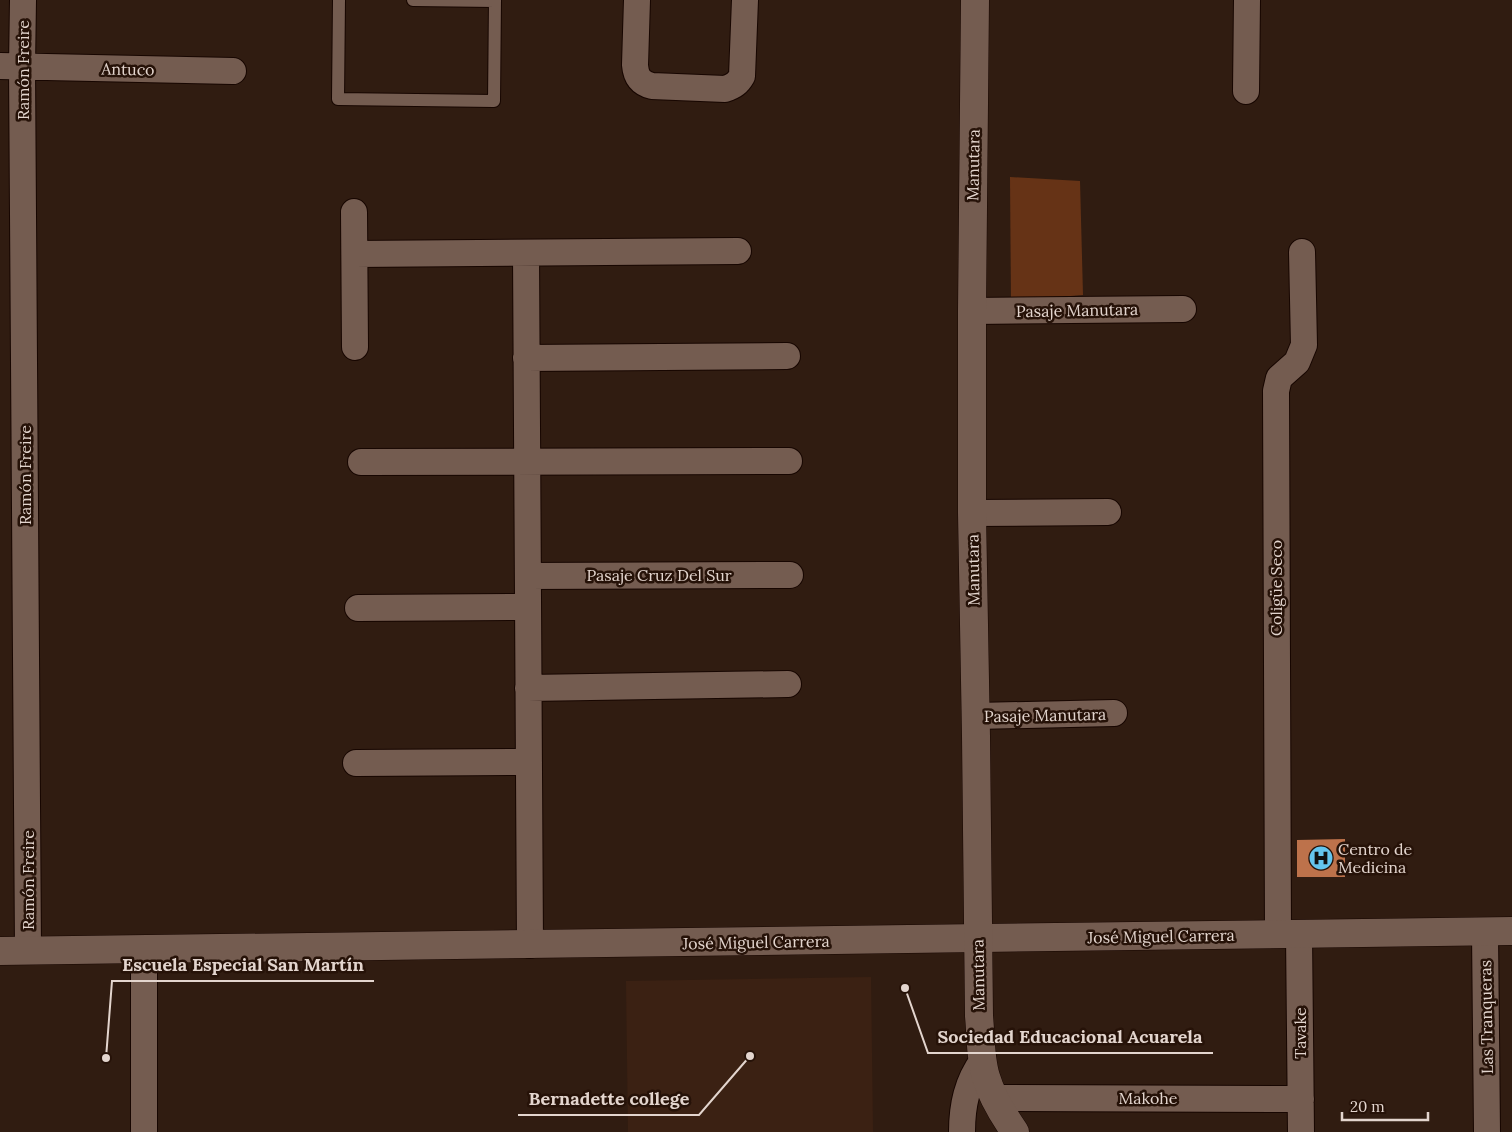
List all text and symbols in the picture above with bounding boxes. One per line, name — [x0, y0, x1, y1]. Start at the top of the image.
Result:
street label: Ramón Freire — [13, 20, 33, 120]
street label: Antuco — [100, 59, 155, 79]
street label: Manutara — [962, 129, 984, 201]
street label: Pasaje Manutara — [1016, 299, 1138, 321]
street label: Ramón Freire — [15, 425, 35, 525]
street label: Manutara — [962, 534, 984, 606]
street label: Coligüe Seco — [1266, 540, 1286, 636]
street label: Pasaje Cruz Del Sur — [586, 565, 732, 585]
street label: Pasaje Manutara — [984, 704, 1106, 726]
street label: Ramón Freire — [18, 830, 38, 930]
place label: Centro de Medicina — [1338, 839, 1413, 877]
hospital icon: Centro de Medicina — [1308, 845, 1334, 871]
street label: José Miguel Carrera — [1086, 925, 1235, 947]
street label: José Miguel Carrera — [681, 931, 830, 953]
street label: Manutara — [967, 939, 989, 1011]
callout: Escuela Especial San Martín — [112, 948, 374, 981]
text: Escuela Especial San Martín — [122, 953, 364, 976]
street label: Las Tranqueras — [1475, 960, 1497, 1074]
street label: Tavake — [1290, 1007, 1310, 1059]
callout: Sociedad Educacional Acuarela — [928, 1020, 1213, 1053]
text: Sociedad Educacional Acuarela — [938, 1025, 1203, 1048]
callout: Bernadette college — [518, 1082, 699, 1115]
text: Bernadette college — [529, 1087, 690, 1110]
street label: Makohe — [1118, 1088, 1178, 1108]
scale bar — [1342, 1090, 1428, 1122]
text: 20 m — [1350, 1097, 1385, 1116]

